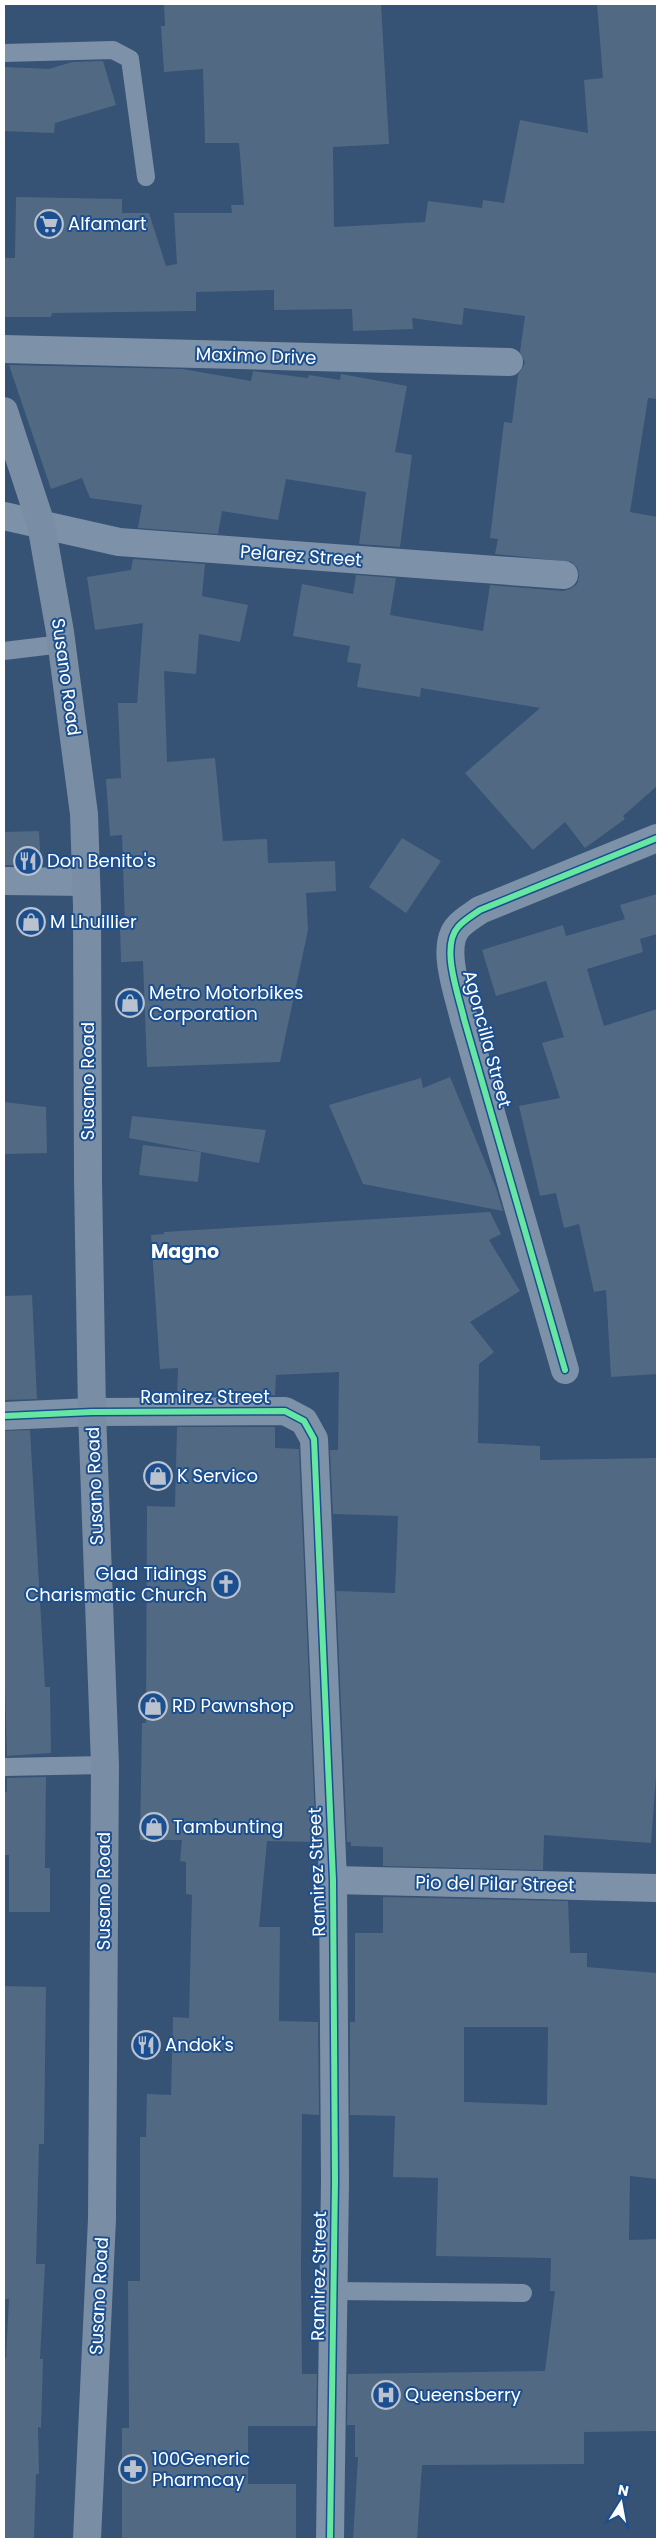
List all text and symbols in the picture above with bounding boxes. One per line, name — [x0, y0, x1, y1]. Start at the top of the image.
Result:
supermarket icon: Alfamart — [34, 209, 64, 239]
place label: Alfamart — [68, 211, 147, 236]
street label: Maximo Drive — [195, 341, 317, 370]
street label: Pelarez Street — [239, 539, 363, 572]
street label: Susano Road — [46, 617, 87, 737]
restaurant icon: Don Benito's — [13, 846, 43, 876]
place label: Don Benito's — [47, 848, 156, 873]
shop icon: M Lhuillier — [16, 907, 46, 937]
place label: M Lhuillier — [50, 909, 137, 934]
street label: Agoncilla Street — [457, 967, 518, 1110]
place label: Metro Motorbikes Corporation — [149, 980, 303, 1026]
shop icon: Metro Motorbikes Corporation — [115, 988, 145, 1018]
street label: Susano Road — [75, 1022, 100, 1140]
district label: Magno — [151, 1238, 219, 1265]
street label: Ramirez Street — [140, 1384, 270, 1409]
street label: Susano Road — [80, 1426, 109, 1546]
shop icon: K Servico — [143, 1461, 173, 1491]
place label: K Servico — [177, 1463, 258, 1488]
place label: Glad Tidings Charismatic Church — [25, 1561, 207, 1607]
church icon: Glad Tidings Charismatic Church — [211, 1569, 241, 1599]
shop icon: RD Pawnshop — [138, 1691, 168, 1721]
place label: RD Pawnshop — [172, 1693, 294, 1718]
street label: Ramirez Street — [302, 1807, 331, 1937]
shop icon: Tambunting — [139, 1812, 169, 1842]
place label: Tambunting — [173, 1814, 283, 1839]
street label: Susano Road — [91, 1832, 116, 1950]
street label: Pio del Pilar Street — [415, 1870, 575, 1897]
restaurant icon: Andok's — [131, 2030, 161, 2060]
place label: Andok's — [165, 2032, 234, 2057]
street label: Ramirez Street — [305, 2211, 332, 2341]
street label: Susano Road — [83, 2236, 114, 2356]
hospital icon: Queensberry — [371, 2380, 401, 2410]
place label: Queensberry — [405, 2382, 521, 2407]
place label: 100Generic Pharmcay — [152, 2446, 250, 2492]
pharmacy icon: 100Generic Pharmcay — [118, 2454, 148, 2484]
north arrow — [596, 2478, 646, 2528]
text: N — [616, 2479, 631, 2501]

